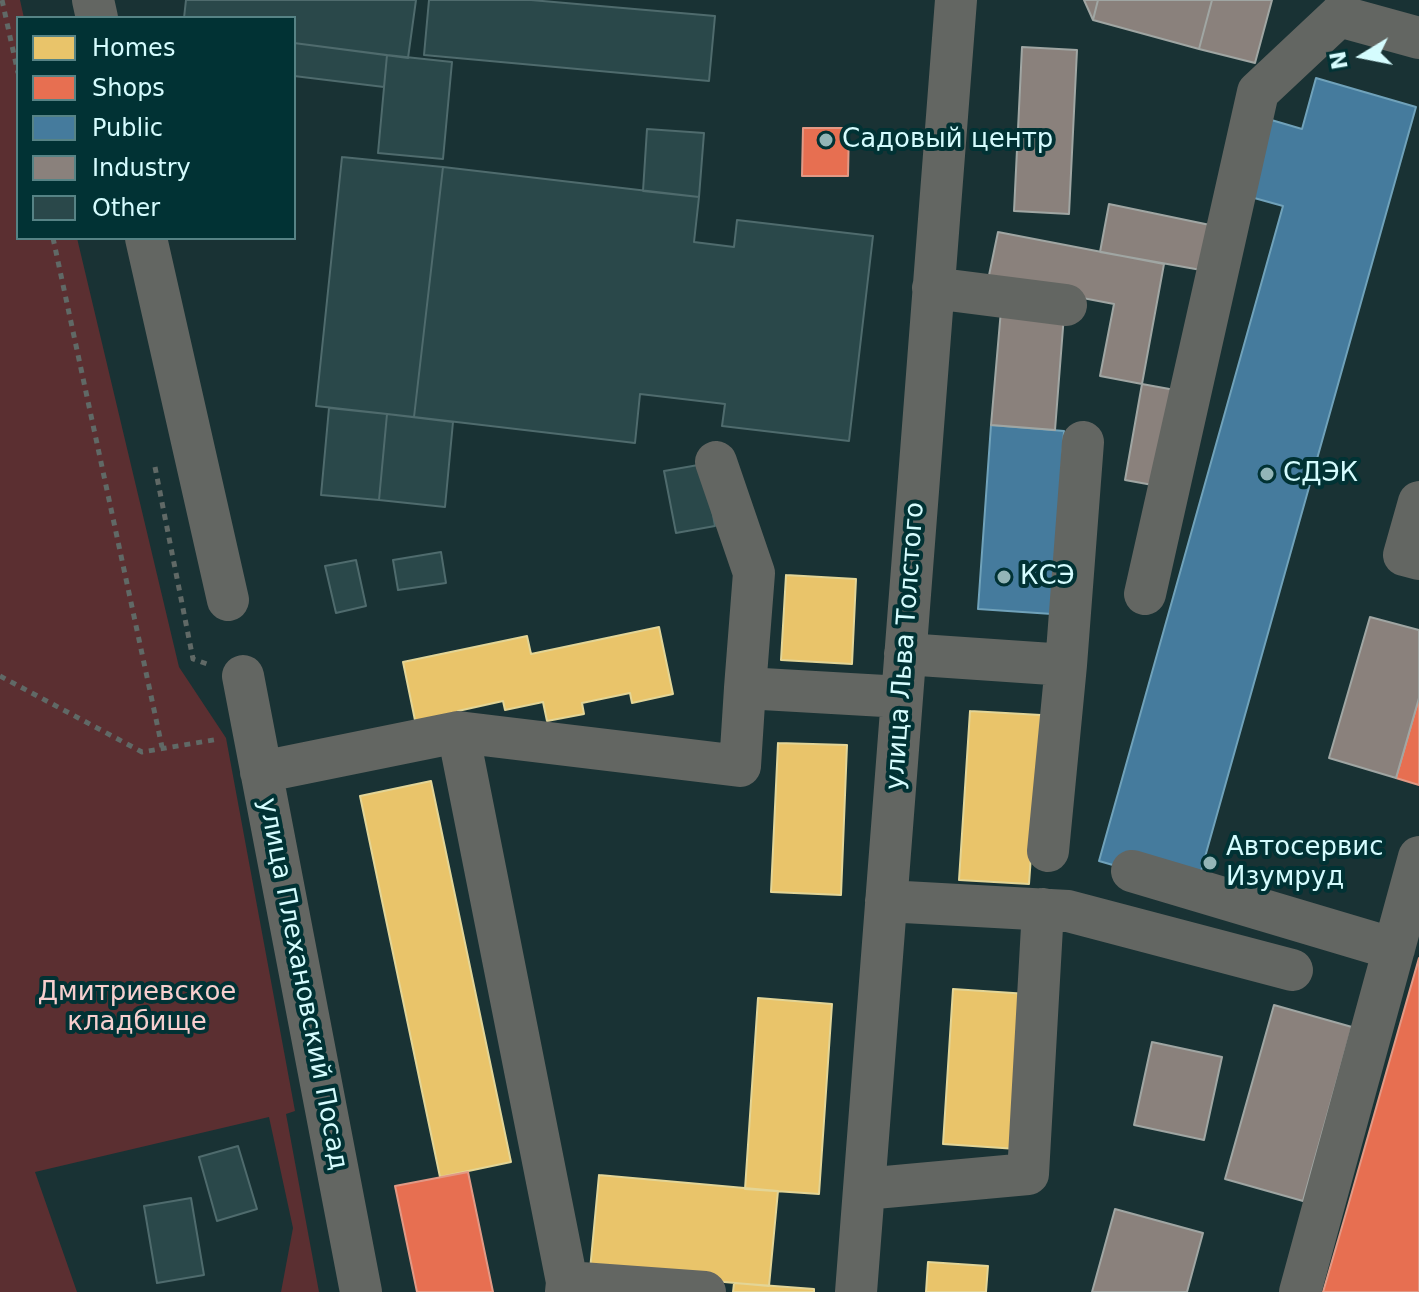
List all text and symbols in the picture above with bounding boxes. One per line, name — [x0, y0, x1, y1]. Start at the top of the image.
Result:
legend — [16, 16, 296, 240]
north arrow — [1323, 16, 1403, 96]
text: Homes — [92, 34, 175, 62]
text: N — [1325, 49, 1353, 72]
text: Shops — [92, 74, 165, 102]
text: Public — [92, 114, 163, 142]
place label: Садовый центр — [842, 124, 1053, 156]
marker: Садовый центр — [817, 131, 835, 149]
text: Industry — [92, 154, 191, 182]
text: Other — [92, 194, 160, 222]
place label: СДЭК — [1283, 458, 1358, 490]
marker: СДЭК — [1258, 465, 1276, 483]
street label: улица Льва Толстого — [880, 501, 932, 791]
place label: КСЭ — [1020, 561, 1075, 593]
marker: КСЭ — [995, 568, 1013, 586]
street label: улица Плехановский Посад — [251, 795, 353, 1173]
place label: Автосервис Изумруд — [1226, 832, 1383, 894]
marker: Автосервис Изумруд — [1201, 854, 1219, 872]
park label: Дмитриевское кладбище — [38, 977, 236, 1038]

